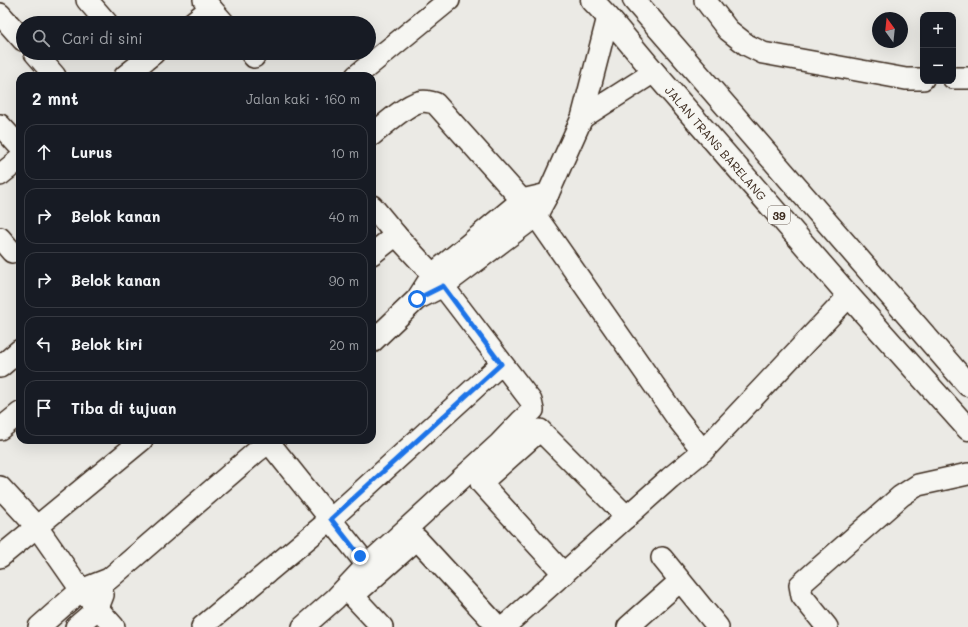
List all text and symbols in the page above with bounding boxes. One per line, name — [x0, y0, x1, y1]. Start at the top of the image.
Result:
north arrow — [872, 12, 908, 48]
map controls — [920, 12, 956, 84]
button: + — [920, 12, 956, 48]
search box — [16, 16, 376, 60]
icon: search — [30, 27, 52, 49]
text: Cari di sini — [62, 28, 143, 48]
button: − — [920, 48, 956, 84]
street label: JALAN TRANS BARELANG — [662, 82, 770, 204]
text: 2 mnt — [32, 87, 78, 109]
text: Jalan kaki · 160 m — [246, 90, 360, 107]
icon: ahead — [33, 141, 55, 163]
text: Lurus — [71, 142, 112, 162]
text: 10 m — [331, 144, 359, 161]
icon: right — [33, 205, 55, 227]
text: Belok kanan — [71, 206, 160, 226]
road number: 39 — [768, 206, 790, 224]
text: 40 m — [329, 208, 359, 225]
icon: right — [33, 269, 55, 291]
text: Belok kanan — [71, 270, 160, 290]
text: 90 m — [329, 272, 359, 289]
route start — [408, 290, 426, 308]
icon: left — [33, 333, 55, 355]
text: Belok kiri — [71, 334, 143, 354]
text: 20 m — [329, 336, 359, 353]
icon: arrive — [33, 397, 55, 419]
text: Tiba di tujuan — [71, 398, 176, 418]
route end — [351, 547, 369, 565]

